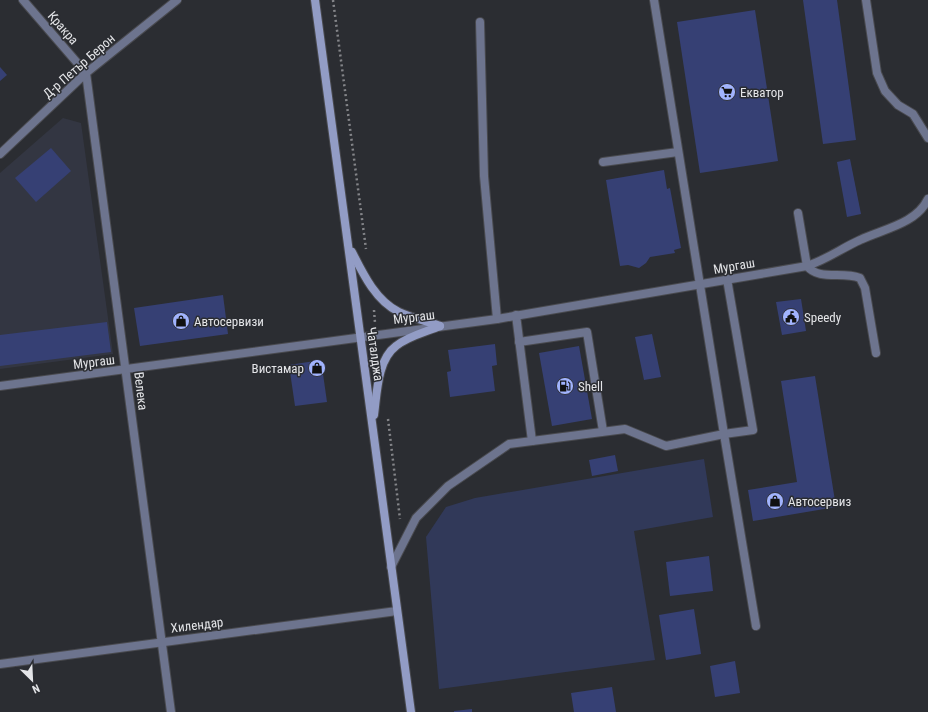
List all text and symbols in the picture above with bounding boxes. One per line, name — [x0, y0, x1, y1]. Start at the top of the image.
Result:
street label: Кракра — [45, 8, 81, 48]
street label: Д-р Петър Берон — [40, 31, 118, 101]
supermarket icon: Екватор — [717, 82, 737, 102]
place label: Екватор — [740, 85, 784, 100]
street label: Мургаш — [712, 255, 756, 277]
street label: Мургаш — [392, 307, 436, 327]
public building icon: Speedy — [781, 307, 801, 327]
place label: Speedy — [804, 310, 842, 325]
shop icon: Автосервизи — [171, 311, 191, 331]
place label: Автосервизи — [194, 314, 264, 329]
street label: Чаталджа — [364, 326, 386, 382]
street label: Мургаш — [72, 352, 116, 372]
shop icon: Вистамар — [307, 358, 327, 378]
place label: Вистамар — [252, 361, 304, 376]
street label: Велека — [131, 371, 151, 411]
fuel station icon: Shell — [555, 376, 575, 396]
place label: Shell — [578, 379, 603, 394]
shop icon: Автосервиз — [765, 491, 785, 511]
place label: Автосервиз — [788, 494, 851, 509]
street label: Хилендар — [170, 614, 224, 636]
north arrow — [12, 660, 52, 700]
text: N — [30, 681, 42, 696]

